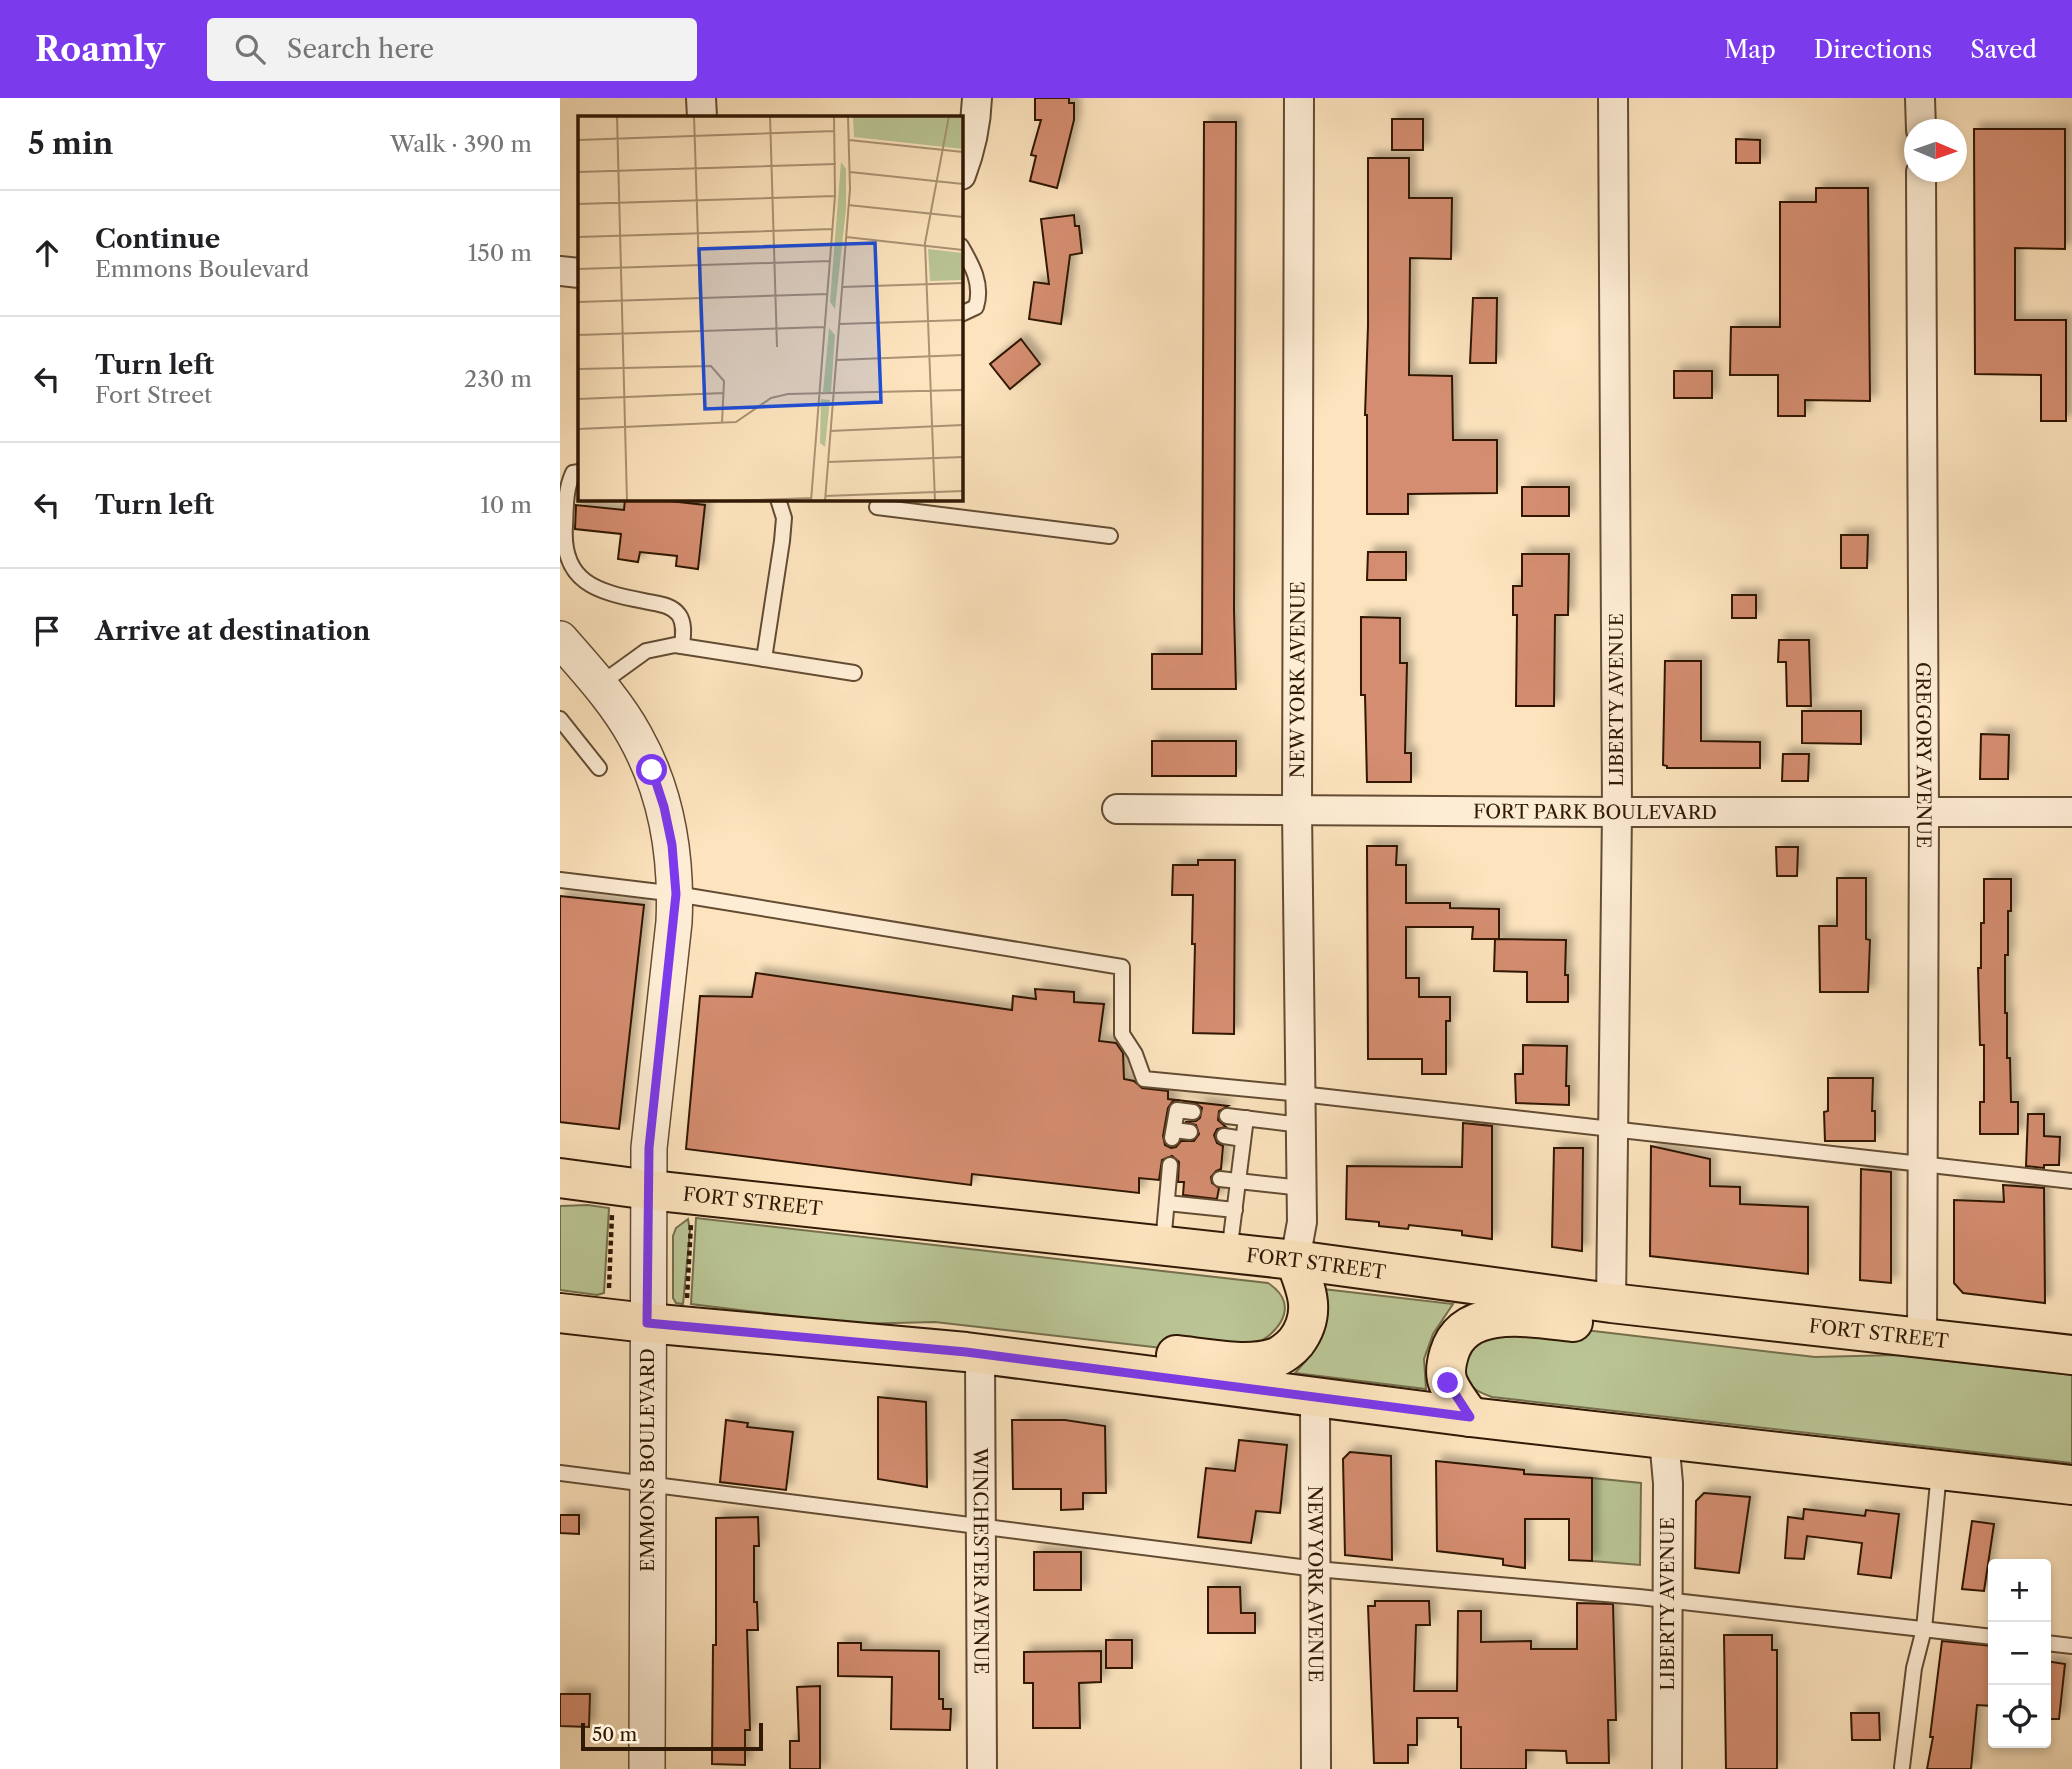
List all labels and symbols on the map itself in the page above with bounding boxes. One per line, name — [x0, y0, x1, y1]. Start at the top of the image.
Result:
inset map — [578, 116, 962, 500]
north arrow — [1904, 119, 1967, 182]
street label: NEW YORK AVENUE — [1286, 581, 1309, 778]
street label: LIBERTY AVENUE — [1605, 613, 1628, 787]
street label: GREGORY AVENUE — [1912, 662, 1936, 848]
route start — [636, 754, 667, 785]
street label: FORT PARK BOULEVARD — [1473, 800, 1717, 824]
street label: FORT STREET — [682, 1182, 824, 1220]
street label: FORT STREET — [1245, 1243, 1388, 1284]
street label: FORT STREET — [1808, 1314, 1951, 1353]
street label: EMMONS BOULEVARD — [636, 1348, 659, 1572]
route end — [1432, 1367, 1463, 1398]
street label: WINCHESTER AVENUE — [969, 1447, 993, 1674]
street label: NEW YORK AVENUE — [1304, 1486, 1327, 1682]
street label: LIBERTY AVENUE — [1656, 1517, 1679, 1691]
scale bar — [581, 1720, 763, 1752]

